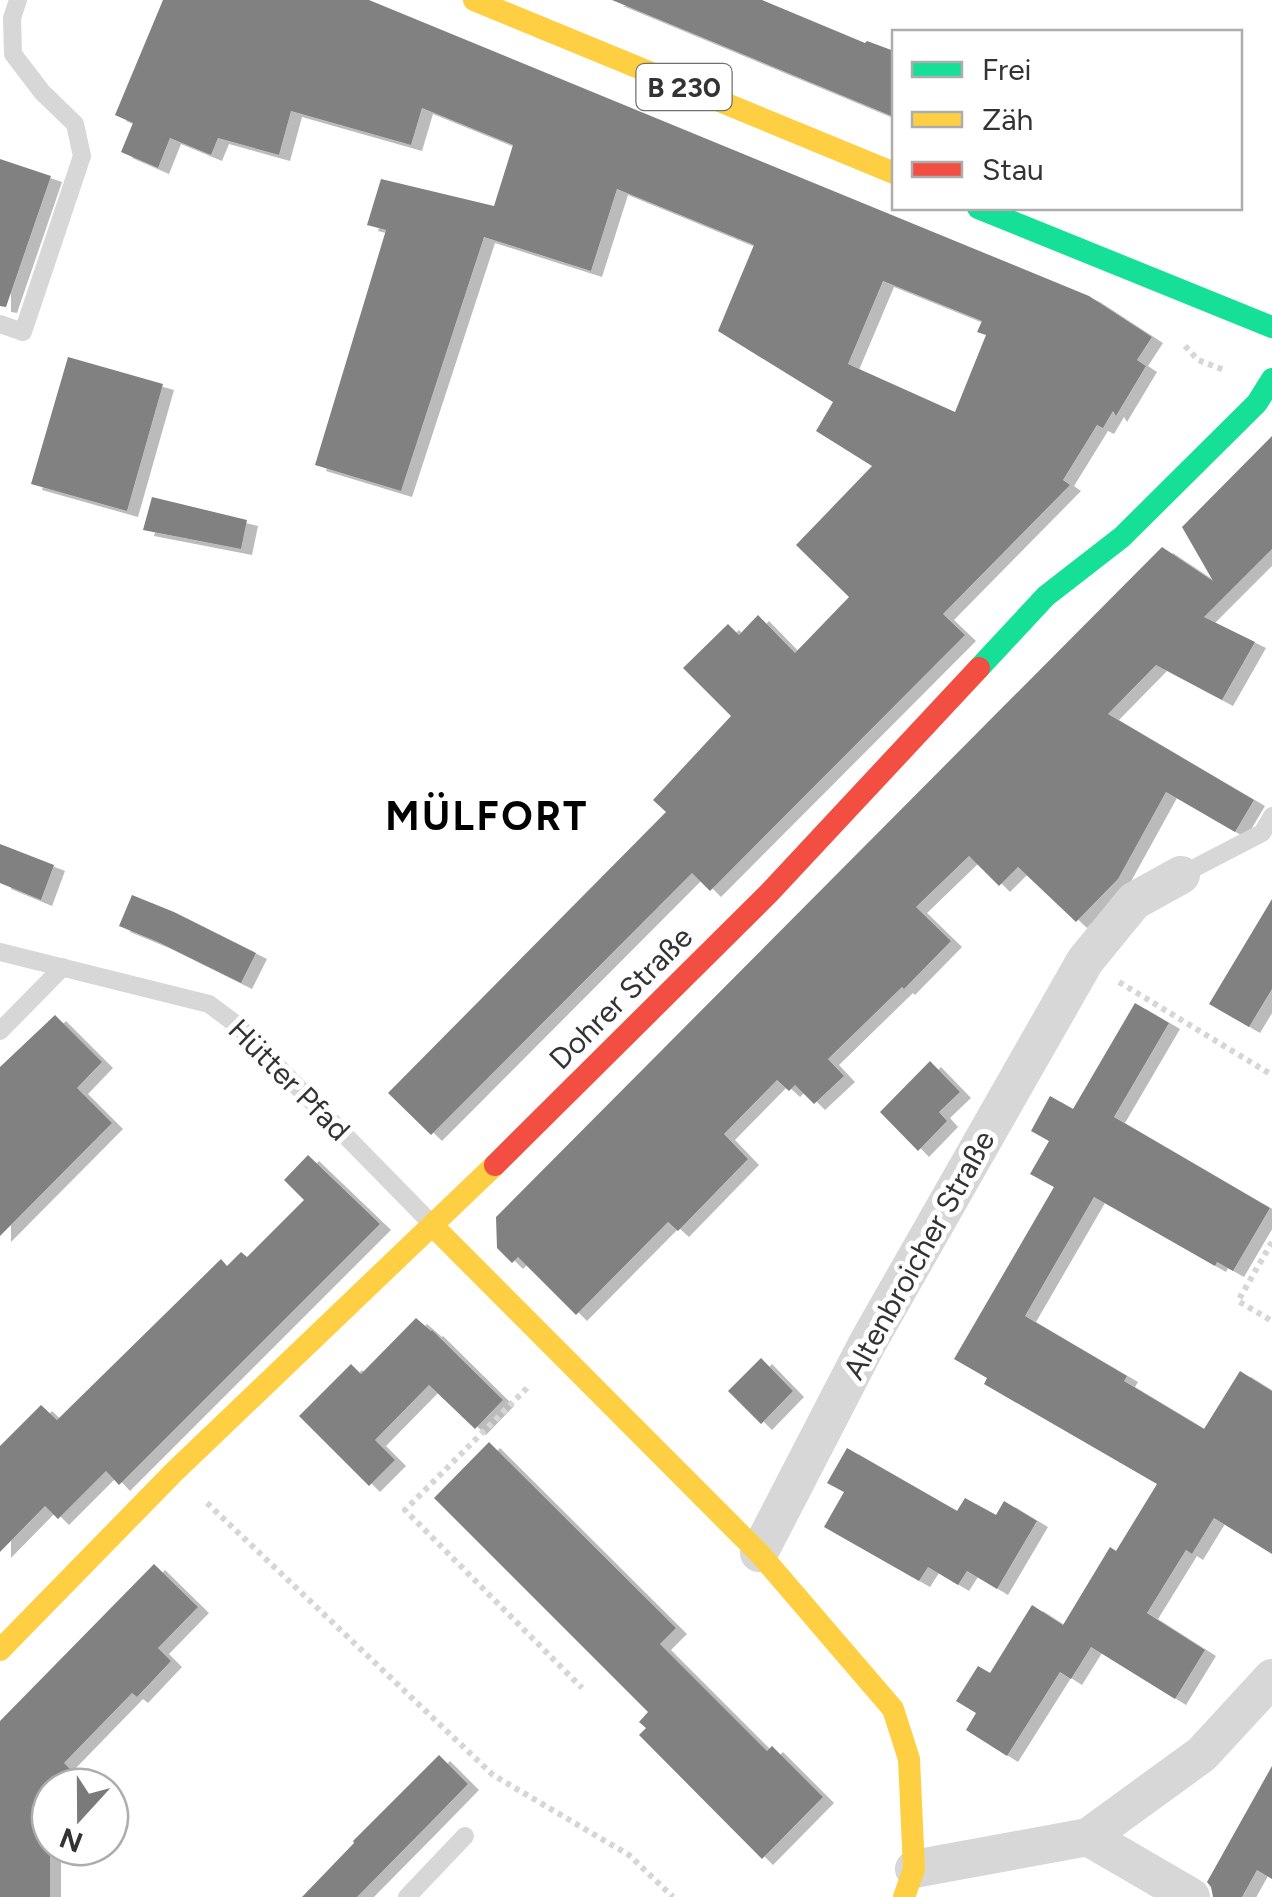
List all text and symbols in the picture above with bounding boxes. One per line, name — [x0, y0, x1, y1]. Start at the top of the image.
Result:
legend — [892, 30, 1242, 210]
text: Frei — [982, 51, 1031, 88]
road number: B 230 — [636, 64, 732, 110]
text: Zäh — [982, 101, 1033, 138]
text: Stau — [982, 151, 1044, 188]
district label: MÜLFORT — [385, 792, 589, 840]
street label: Dohrer Straße — [541, 918, 700, 1077]
street label: Hütter Pfad — [221, 1011, 358, 1148]
street label: Altenbroicher Straße — [835, 1124, 1002, 1386]
north arrow — [30, 1767, 130, 1867]
text: N — [55, 1821, 87, 1860]

